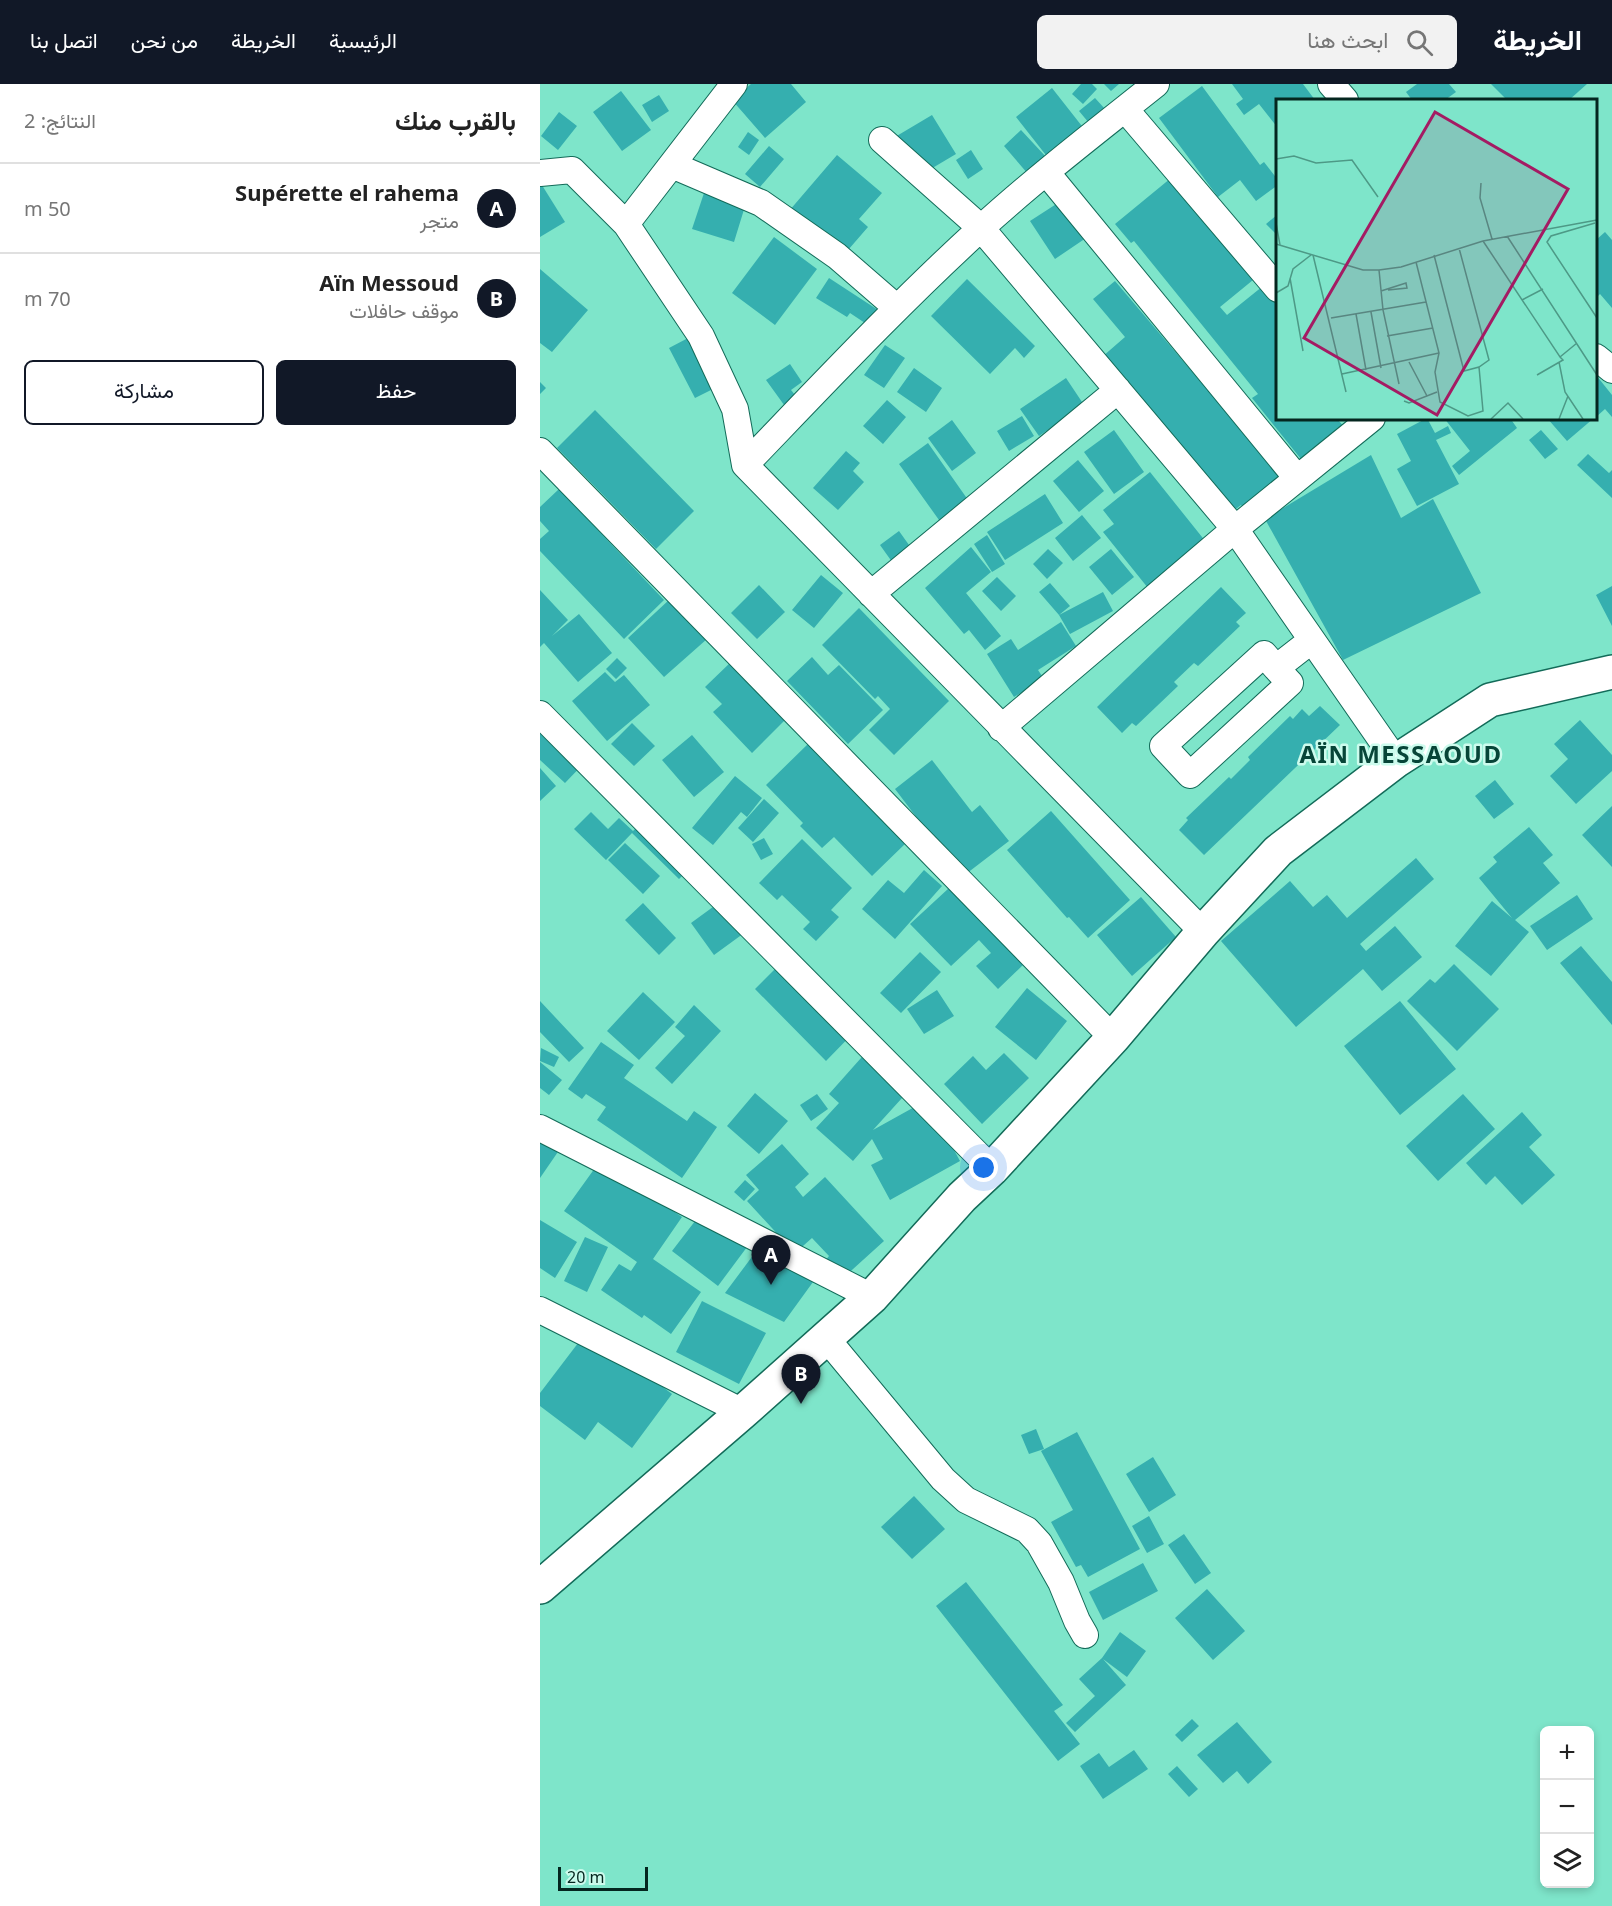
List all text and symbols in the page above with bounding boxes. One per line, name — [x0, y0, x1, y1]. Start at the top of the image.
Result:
search box — [1037, 15, 1457, 69]
text: الخريطة — [1493, 20, 1582, 58]
text: ابحث هنا — [1307, 24, 1388, 54]
text: اتصل بنا — [30, 26, 98, 54]
text: من نحن — [131, 26, 198, 54]
text: الخريطة — [231, 26, 296, 54]
text: الرئيسية — [329, 26, 397, 54]
icon: search — [1403, 26, 1436, 59]
inset map — [1276, 99, 1597, 420]
text: بالقرب منك — [395, 102, 516, 138]
text: النتائج: 2 — [24, 107, 96, 134]
text: Supérette el rahema — [235, 177, 459, 207]
text: 50 m — [24, 195, 71, 222]
text: A — [490, 195, 503, 222]
text: متجر — [420, 207, 459, 234]
text: Aïn Messoud — [319, 267, 459, 297]
text: 70 m — [24, 285, 71, 312]
text: B — [490, 285, 503, 312]
text: موقف حافلات — [349, 297, 459, 324]
button: مشاركة — [24, 360, 264, 425]
button: حفظ — [276, 360, 516, 425]
district label: AÏN MESSAOUD — [1299, 737, 1503, 770]
your location — [969, 1153, 998, 1182]
pin: A — [752, 1236, 790, 1285]
pin: B — [782, 1354, 820, 1404]
map controls — [1540, 1726, 1594, 1888]
button: + — [1540, 1726, 1594, 1780]
button: − — [1540, 1780, 1594, 1834]
button: layers — [1540, 1834, 1594, 1888]
scale bar — [558, 1864, 648, 1892]
text: 20 m — [567, 1866, 604, 1888]

